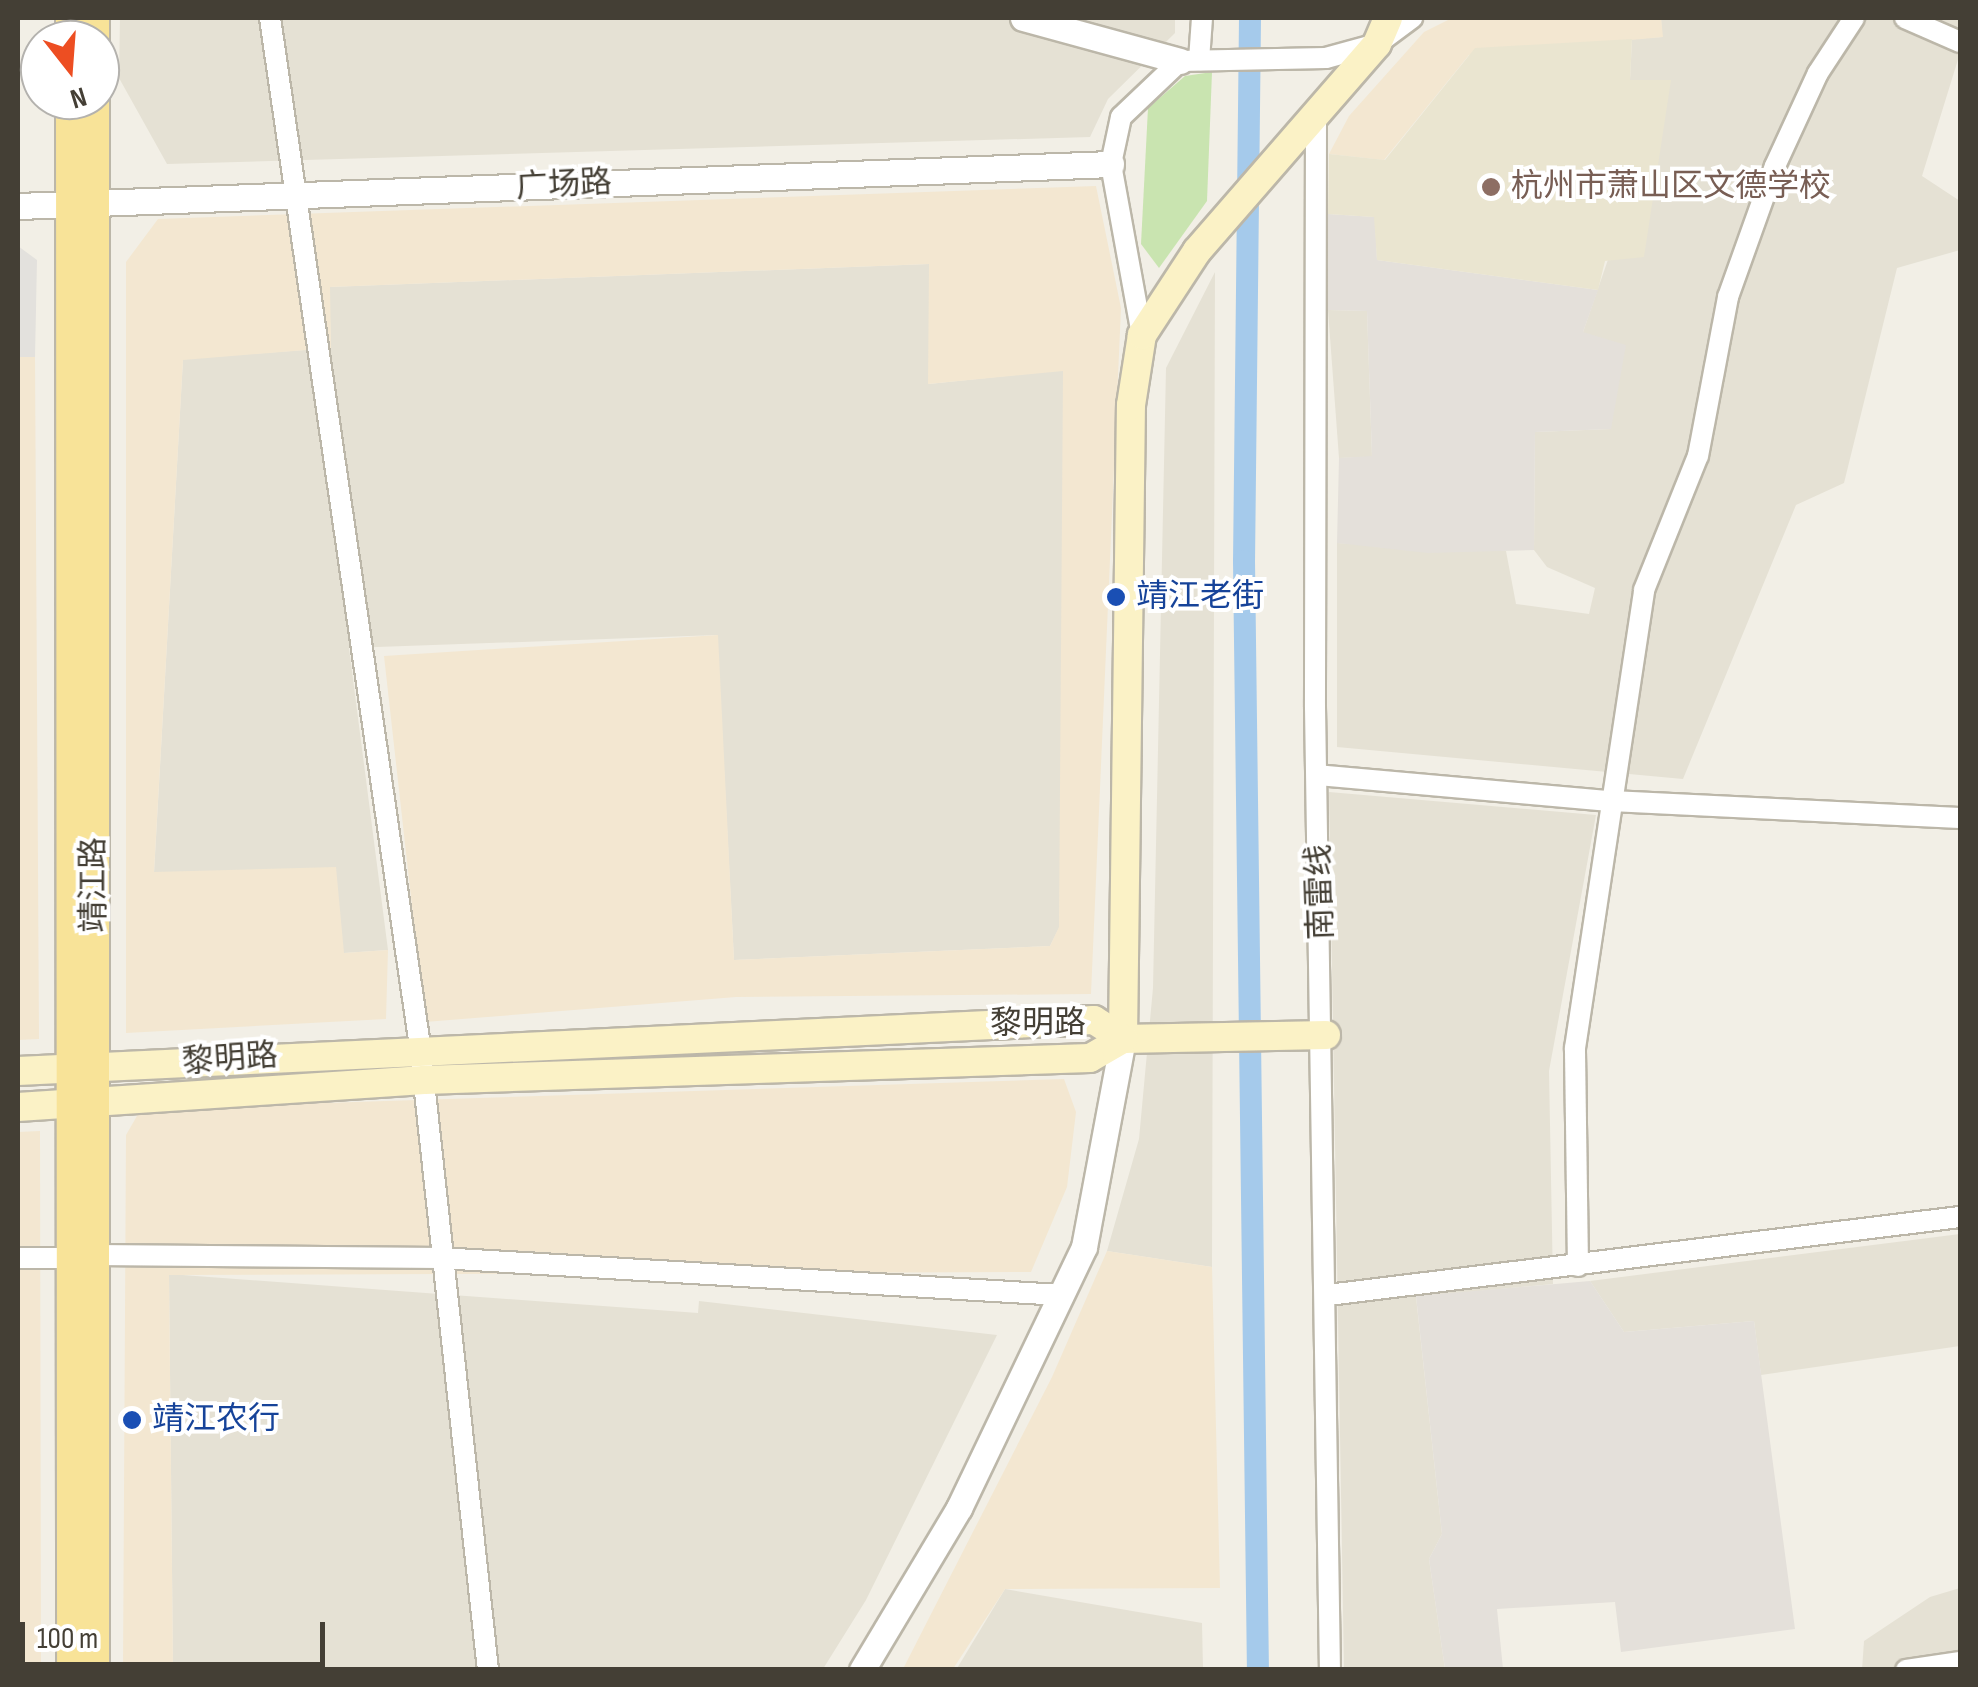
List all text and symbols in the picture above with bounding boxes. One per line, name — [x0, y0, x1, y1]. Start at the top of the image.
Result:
north arrow — [20, 20, 120, 120]
text: N — [66, 79, 90, 115]
street label: 广场路 — [515, 164, 613, 208]
place label: 杭州市萧山区文德学校 — [1511, 168, 1831, 206]
marker: 杭州市萧山区文德学校 — [1480, 176, 1502, 198]
place label: 靖江老街 — [1136, 578, 1264, 616]
marker: 靖江老街 — [1105, 586, 1127, 608]
street label: 靖江路 — [76, 837, 114, 933]
street label: 南雷线 — [1300, 843, 1342, 941]
street label: 黎明路 — [990, 1005, 1086, 1043]
street label: 黎明路 — [181, 1037, 279, 1083]
place label: 靖江农行 — [152, 1401, 280, 1439]
marker: 靖江农行 — [121, 1409, 143, 1431]
scale bar — [25, 1602, 330, 1664]
text: 100 m — [37, 1621, 98, 1657]

